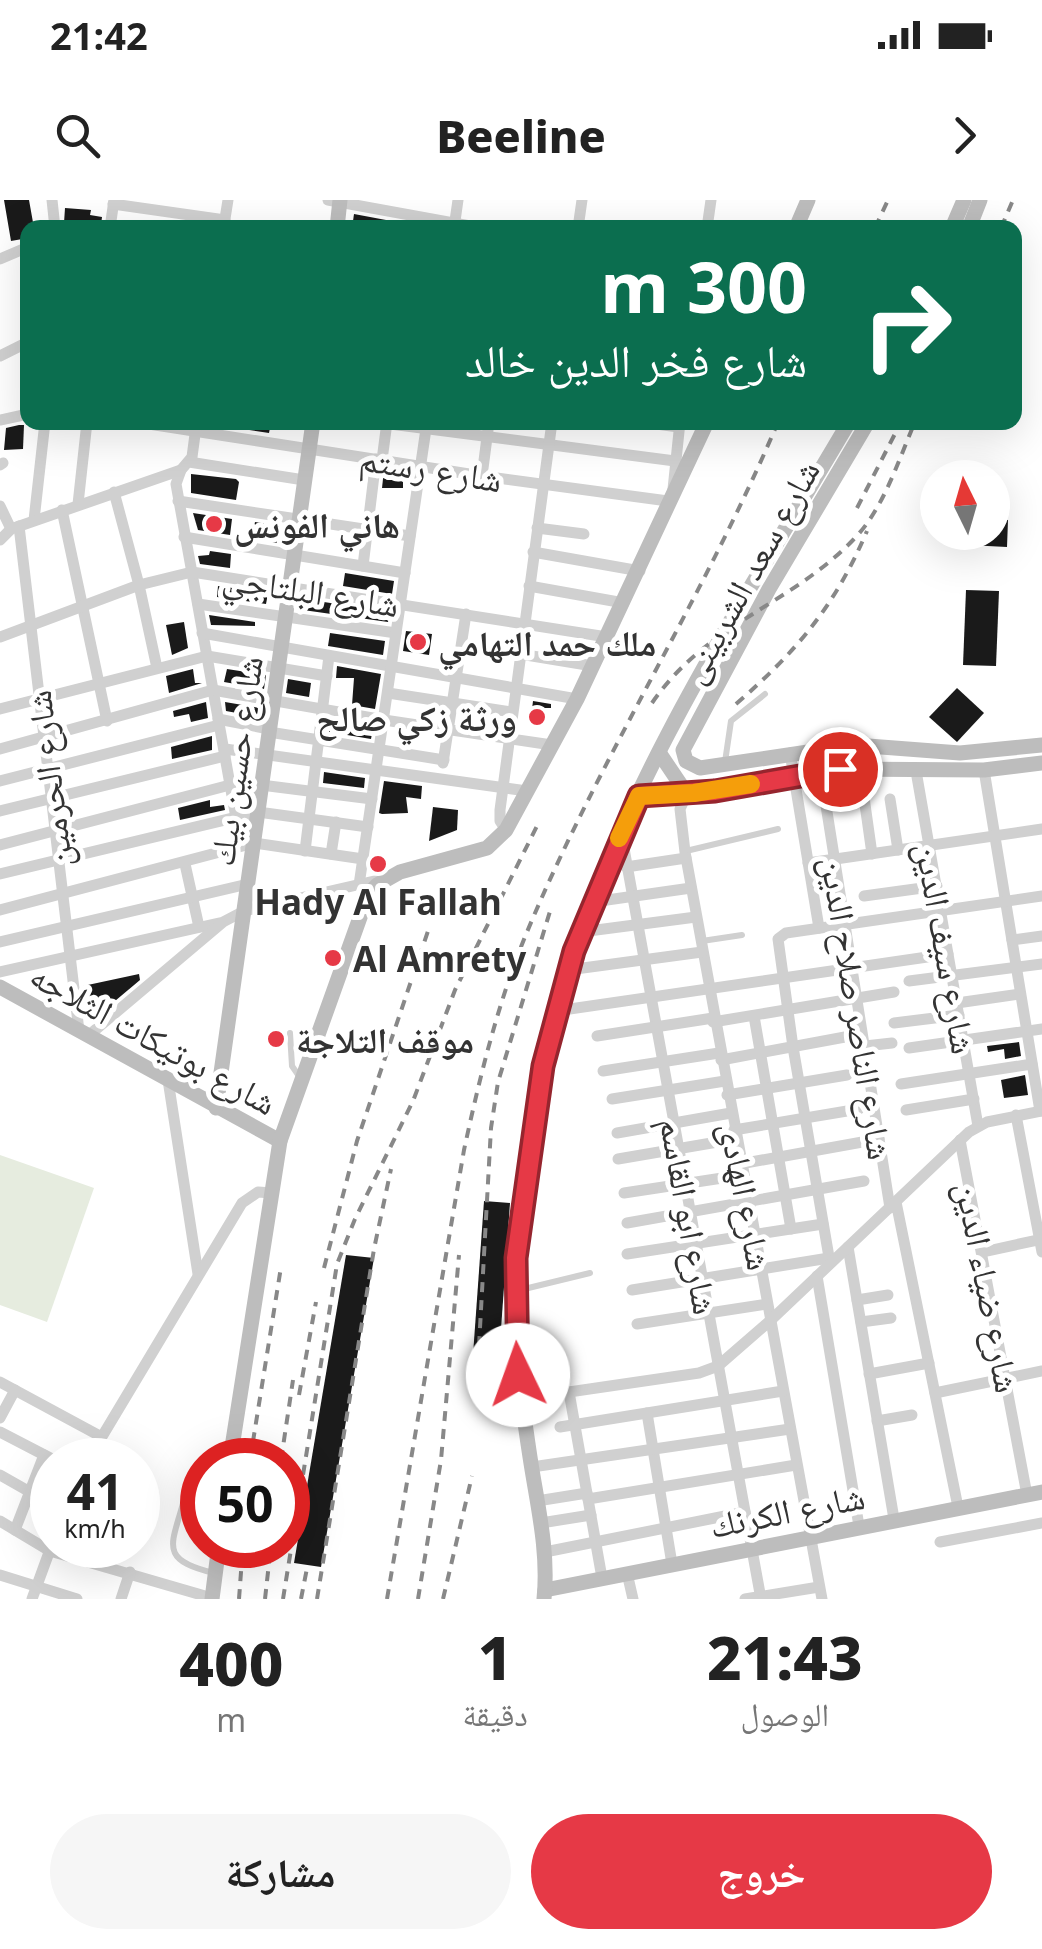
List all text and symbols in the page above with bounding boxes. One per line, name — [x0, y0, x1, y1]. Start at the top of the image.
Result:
text: 21:42 — [50, 9, 148, 61]
text: Beeline — [436, 105, 606, 166]
icon: search — [50, 108, 105, 163]
icon: forward — [937, 108, 992, 163]
text: 300 m — [600, 238, 807, 334]
icon: right — [842, 260, 972, 390]
text: شارع فخر الدين خالد — [465, 329, 807, 390]
street label: شارع رستم — [356, 434, 505, 503]
street label: شارع سعد الشربينى — [668, 451, 830, 691]
north arrow — [920, 460, 1010, 550]
map controls — [920, 460, 1010, 550]
place label: هاني الفونس — [234, 501, 400, 553]
marker: هاني الفونس — [203, 513, 225, 535]
street label: شارع البلتاجي — [219, 553, 403, 633]
place label: ملك حمد التهامي — [438, 619, 656, 671]
marker: ملك حمد التهامي — [407, 631, 429, 653]
street label: شارع حسين بيك — [197, 653, 273, 869]
street label: شارع الحرمين — [14, 688, 82, 870]
place label: ورثة زكي صالح — [316, 694, 517, 746]
marker: ورثة زكي صالح — [526, 706, 548, 728]
pin — [798, 727, 883, 812]
icon: arrive — [813, 742, 868, 797]
street label: شارع سيف الدين — [905, 839, 989, 1057]
marker: Hady Al Fallah — [367, 853, 389, 875]
street label: شارع الناصر صلاح الدين — [811, 853, 905, 1163]
place label: Hady Al Fallah — [254, 878, 502, 925]
place label: Al Amrety — [353, 935, 526, 982]
marker: Al Amrety — [322, 947, 344, 969]
street label: شارع بوتيكات الثلاجه — [22, 951, 286, 1125]
place label: موقف التلاجة — [296, 1016, 474, 1063]
marker: موقف التلاجة — [265, 1028, 287, 1050]
street label: شارع ابو القاسم — [649, 1114, 730, 1318]
street label: شارع الهادى — [710, 1118, 784, 1274]
street label: شارع ضياء الدين — [946, 1178, 1032, 1396]
position arrow — [466, 1323, 570, 1427]
speed limit sign: 50 — [180, 1438, 310, 1568]
text: 41 — [66, 1457, 124, 1525]
street label: شارع الكرنك — [705, 1472, 869, 1548]
text: km/h — [64, 1511, 126, 1545]
text: 1 — [478, 1616, 512, 1698]
text: 21:43 — [707, 1616, 863, 1698]
text: 400 — [179, 1622, 283, 1704]
text: دقيقة — [463, 1692, 528, 1735]
text: الوصول — [741, 1692, 829, 1735]
text: m — [216, 1698, 246, 1741]
button: مشاركة — [50, 1814, 511, 1929]
button: خروج — [531, 1814, 992, 1929]

